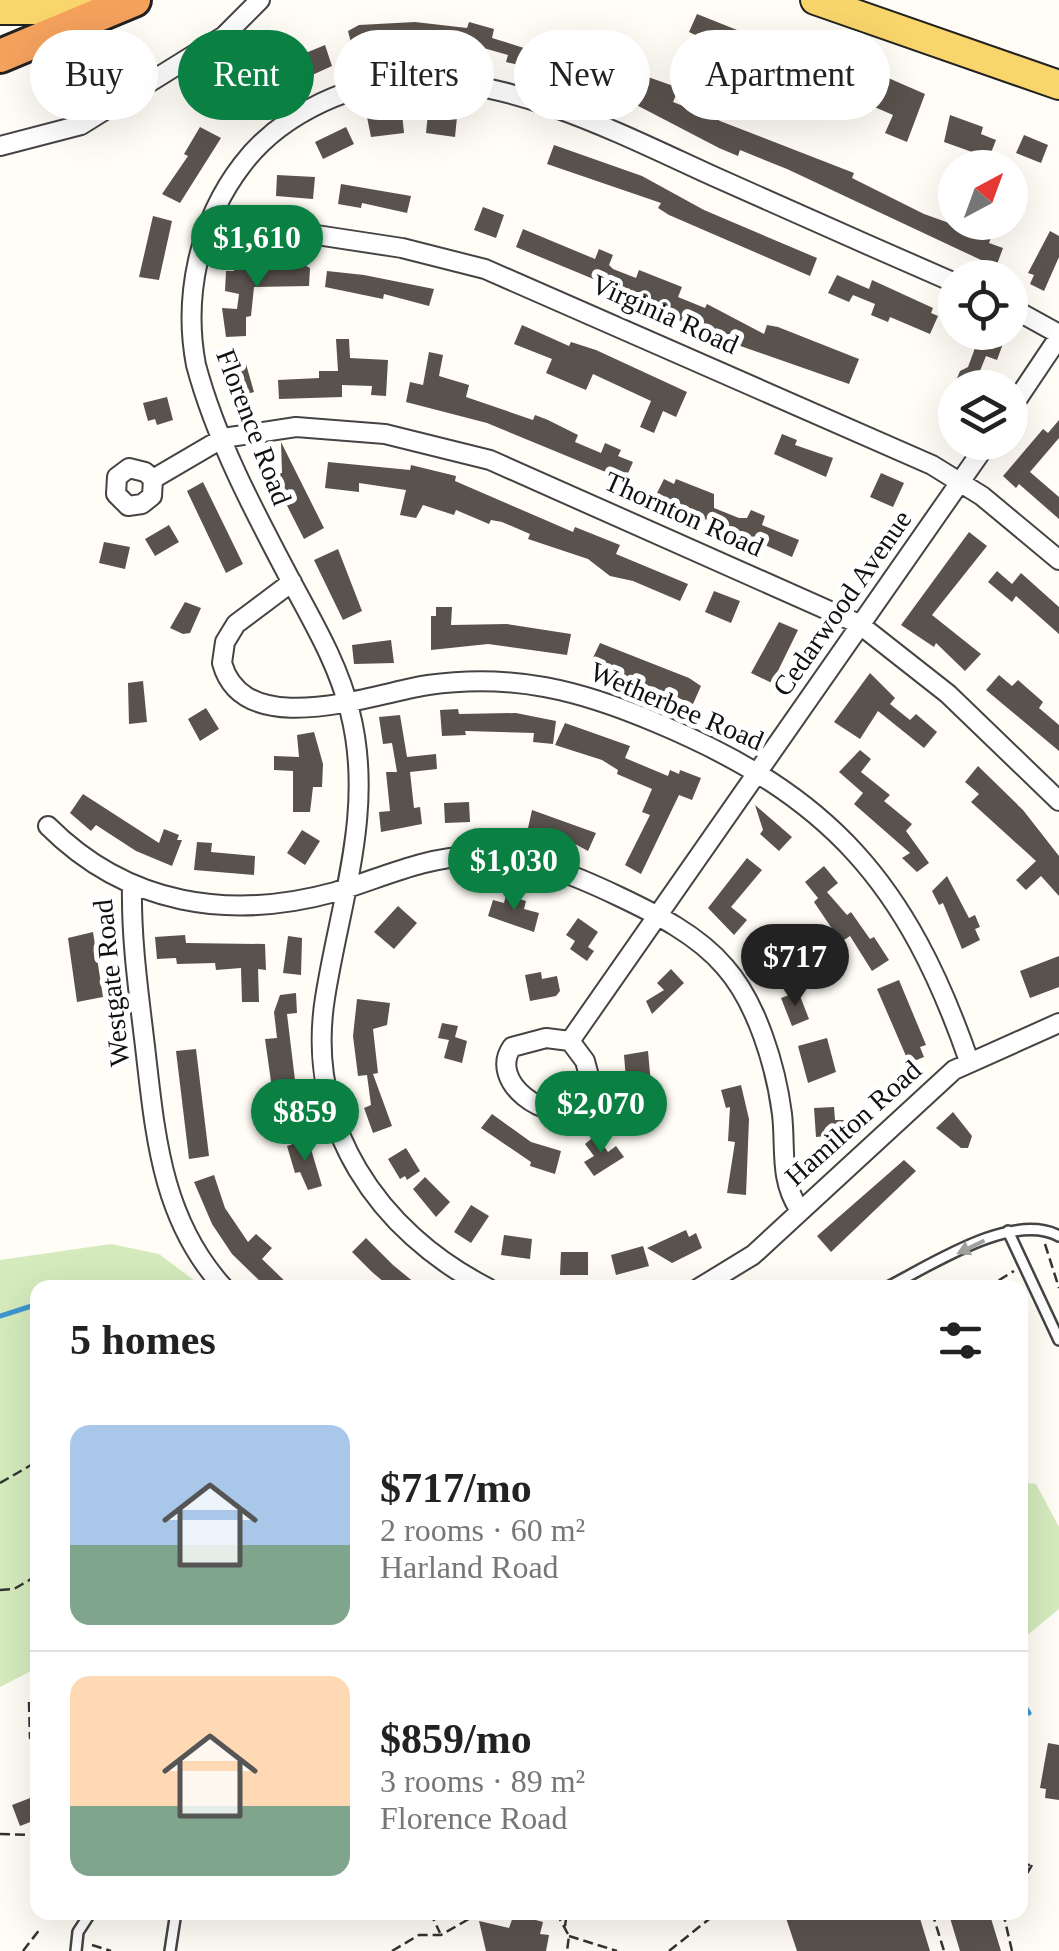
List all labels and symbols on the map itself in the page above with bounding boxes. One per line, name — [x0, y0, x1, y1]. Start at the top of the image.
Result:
north arrow — [938, 150, 1028, 240]
pin: $1,610 — [176, 205, 338, 290]
street label: Virginia Road — [587, 268, 743, 360]
street label: Florence Road — [210, 345, 298, 509]
street label: Thornton Road — [600, 465, 768, 563]
street label: Cedarwood Avenue — [766, 504, 918, 702]
street label: Wetherbee Road — [586, 656, 768, 756]
pin: $1,030 — [433, 828, 595, 913]
street label: Westgate Road — [87, 898, 135, 1068]
pin: $717 — [736, 924, 854, 1009]
street label: Hamilton Road — [779, 1054, 927, 1192]
pin: $2,070 — [520, 1071, 682, 1156]
pin: $859 — [246, 1079, 364, 1164]
one-way arrow — [956, 1238, 985, 1255]

